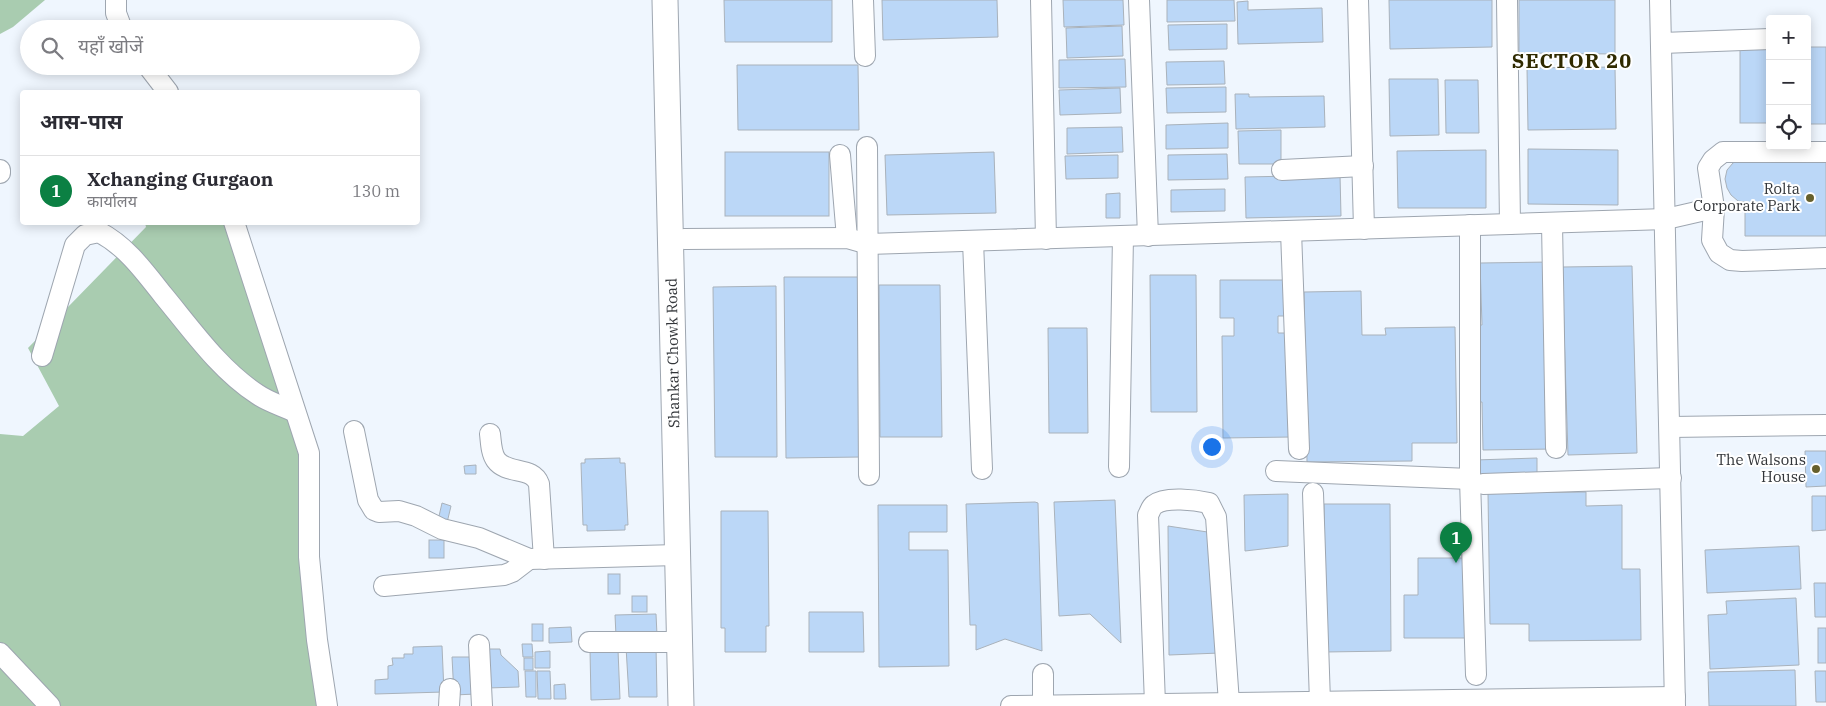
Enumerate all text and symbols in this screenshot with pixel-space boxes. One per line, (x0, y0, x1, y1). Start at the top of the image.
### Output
map controls (1766, 15, 1811, 150)
button: + (1766, 15, 1811, 60)
search box (20, 20, 420, 75)
icon: search (38, 34, 66, 62)
text: यहाँ खोजें (78, 34, 143, 58)
district label: SECTOR 20 (1512, 47, 1632, 74)
button: − (1766, 60, 1811, 105)
button: locate (1766, 105, 1811, 150)
text: आस-पास (40, 107, 123, 135)
text: Xchanging Gurgaon (87, 167, 273, 191)
place label: Rolta Corporate Park (1693, 179, 1800, 215)
text: 1 (51, 181, 61, 201)
text: 130 m (352, 181, 400, 201)
text: कार्यालय (87, 191, 137, 211)
marker: Rolta Corporate Park (1804, 192, 1816, 204)
street label: Shankar Chowk Road (662, 278, 683, 428)
your location (1199, 434, 1225, 460)
place label: The Walsons House (1716, 450, 1806, 486)
marker: The Walsons House (1810, 463, 1822, 475)
pin: 1 (1440, 522, 1472, 563)

